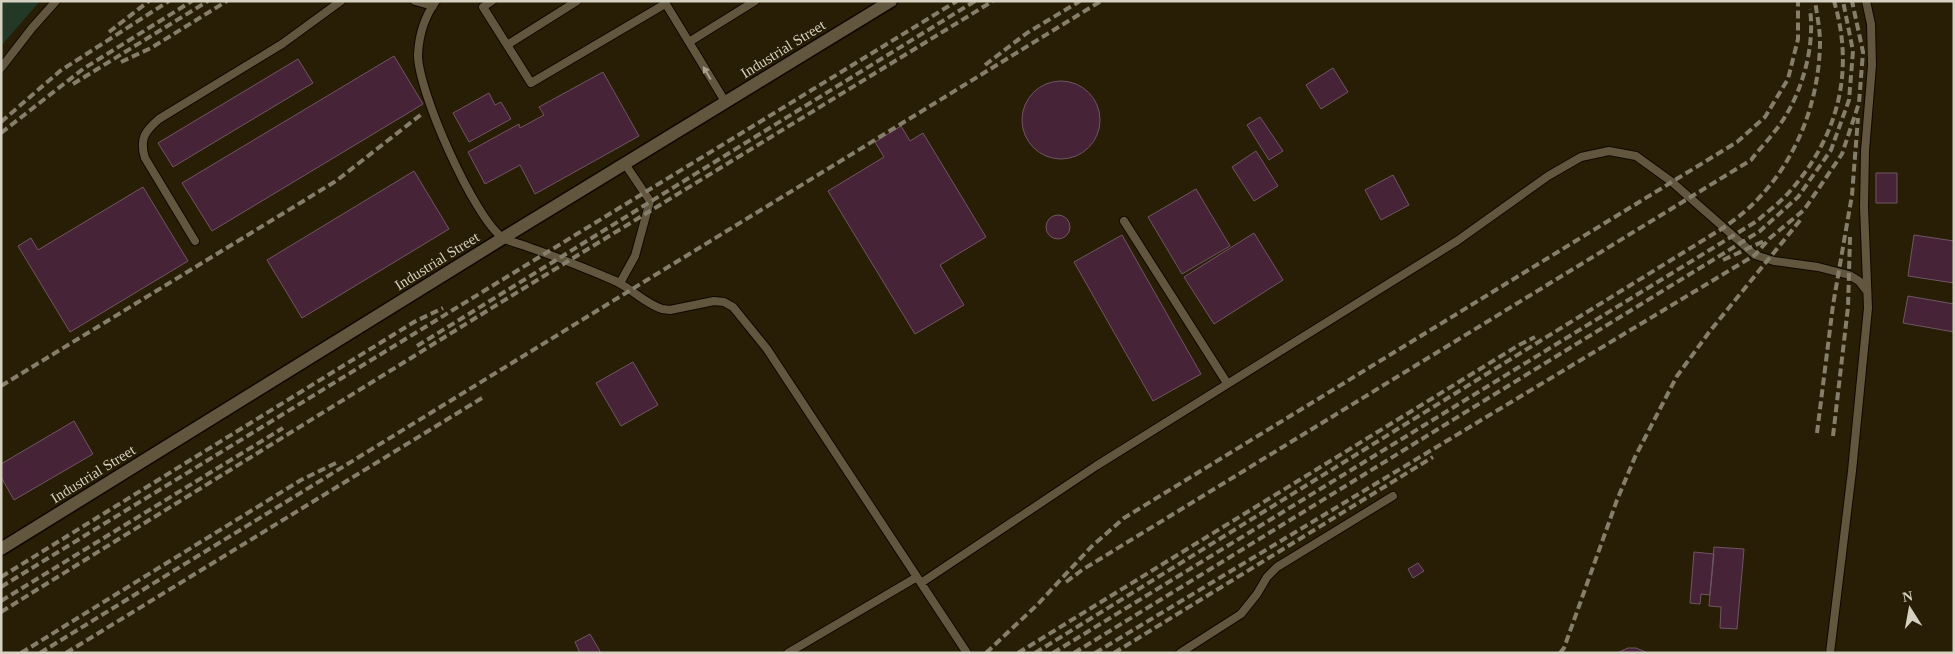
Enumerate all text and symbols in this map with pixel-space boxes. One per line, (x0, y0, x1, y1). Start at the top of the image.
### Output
street label: Industrial Street (738, 16, 829, 81)
one-way arrow (703, 66, 712, 79)
street label: Industrial Street (392, 228, 483, 293)
street label: Industrial Street (48, 441, 139, 506)
north arrow (1885, 584, 1935, 634)
text: N (1901, 588, 1914, 605)

